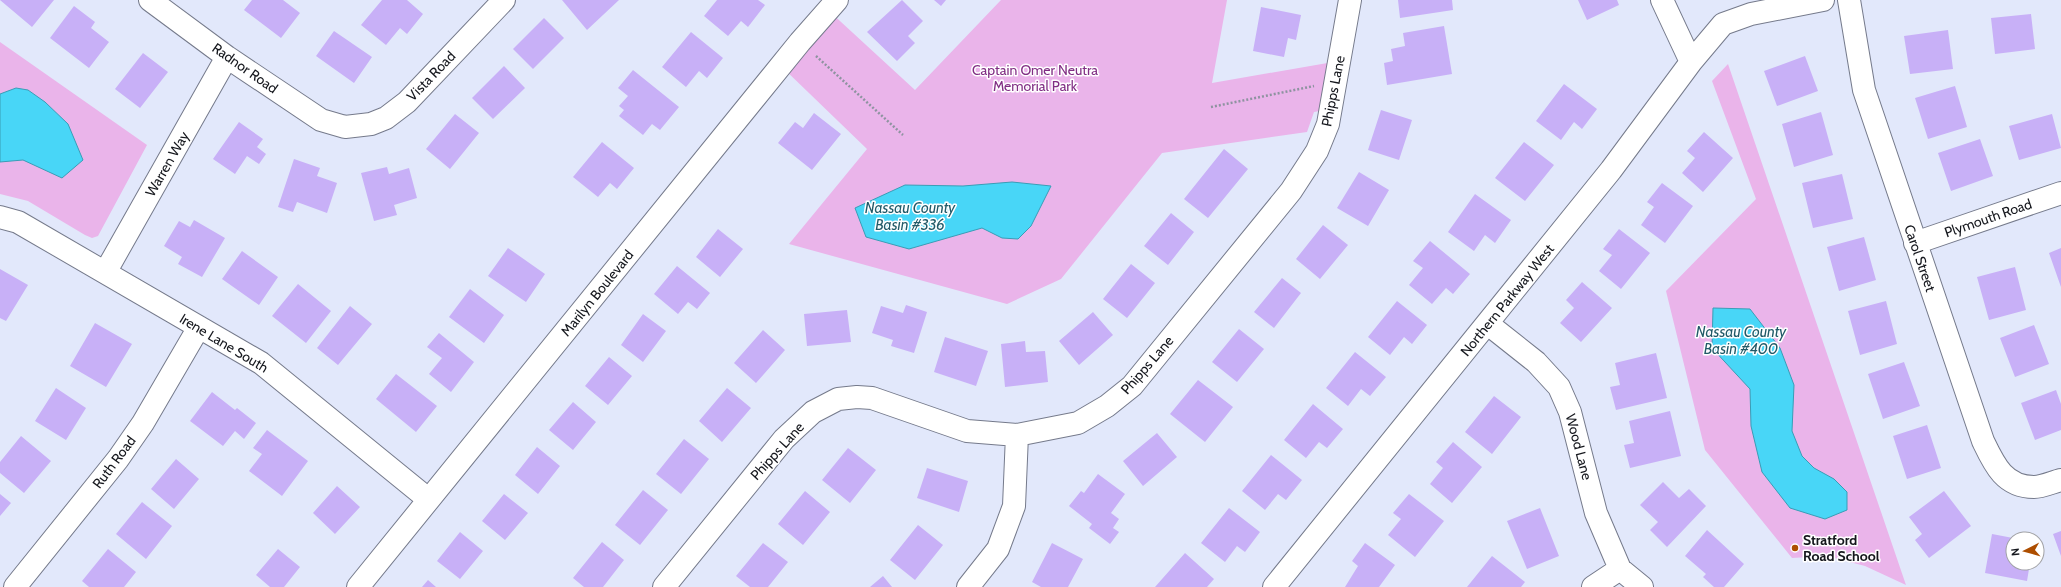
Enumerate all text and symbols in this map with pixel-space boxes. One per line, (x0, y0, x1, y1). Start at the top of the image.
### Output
street label: Radnor Road (209, 39, 281, 97)
street label: Vista Road (403, 47, 459, 105)
street label: Phipps Lane (1317, 54, 1349, 128)
park label: Captain Omer Neutra Memorial Park (972, 61, 1098, 95)
street label: Warren Way (141, 128, 193, 200)
street label: Plymouth Road (1942, 195, 2034, 241)
water label: Nassau County Basin #336 (865, 199, 956, 234)
street label: Carol Street (1900, 222, 1940, 294)
street label: Northern Parkway West (1456, 240, 1558, 360)
street label: Marilyn Boulevard (557, 246, 637, 340)
street label: Irene Lane South (176, 309, 272, 377)
water label: Nassau County Basin #400 (1696, 323, 1787, 358)
street label: Phipps Lane (1117, 332, 1177, 398)
street label: Wood Lane (1562, 412, 1596, 482)
street label: Phipps Lane (746, 418, 808, 484)
street label: Ruth Road (88, 432, 140, 492)
place label: Stratford Road School (1803, 531, 1880, 565)
north arrow (2005, 531, 2045, 571)
marker: Stratford Road School (1790, 543, 1800, 553)
text: N (2008, 547, 2022, 557)

